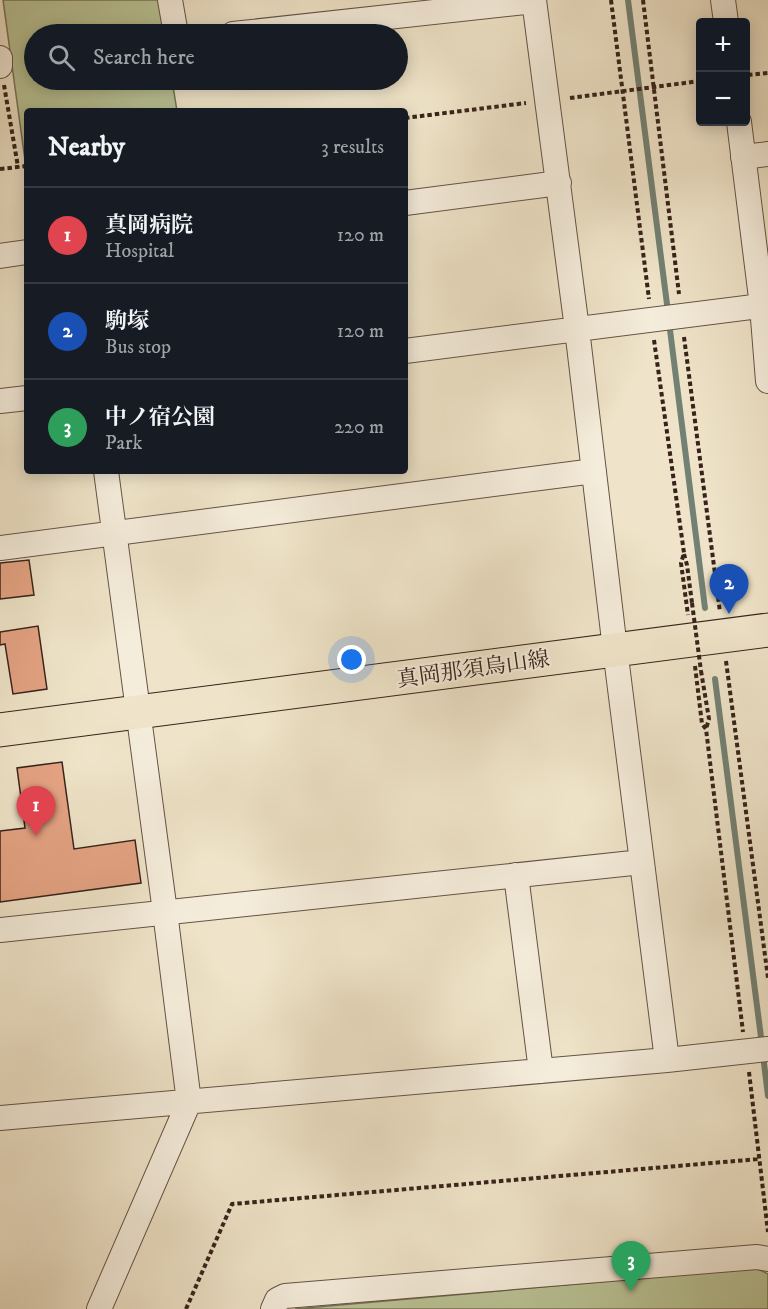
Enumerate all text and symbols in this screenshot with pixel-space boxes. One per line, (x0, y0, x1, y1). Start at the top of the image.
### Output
map controls (696, 18, 750, 126)
button: + (696, 18, 750, 72)
search box (24, 24, 408, 90)
icon: search (45, 41, 78, 74)
text: Search here (93, 44, 195, 71)
button: − (696, 72, 750, 126)
text: Nearby (48, 131, 125, 164)
text: 3 results (321, 135, 384, 160)
text: 真岡病院 (105, 212, 193, 239)
text: 1 (64, 223, 71, 248)
text: 120 m (337, 223, 384, 248)
text: Hospital (105, 239, 174, 264)
text: 駒塚 (105, 308, 149, 335)
text: 2 (63, 319, 72, 344)
text: 120 m (337, 319, 384, 344)
text: Bus stop (105, 335, 171, 360)
text: 中ノ宿公園 (105, 404, 215, 431)
text: 3 (64, 415, 71, 440)
text: 220 m (334, 415, 384, 440)
text: Park (105, 431, 142, 456)
pin: 2 (710, 564, 748, 614)
your location (337, 645, 366, 674)
street label: 真岡那須烏山線 (395, 645, 551, 694)
pin: 1 (16, 786, 56, 836)
pin: 3 (612, 1242, 650, 1291)

